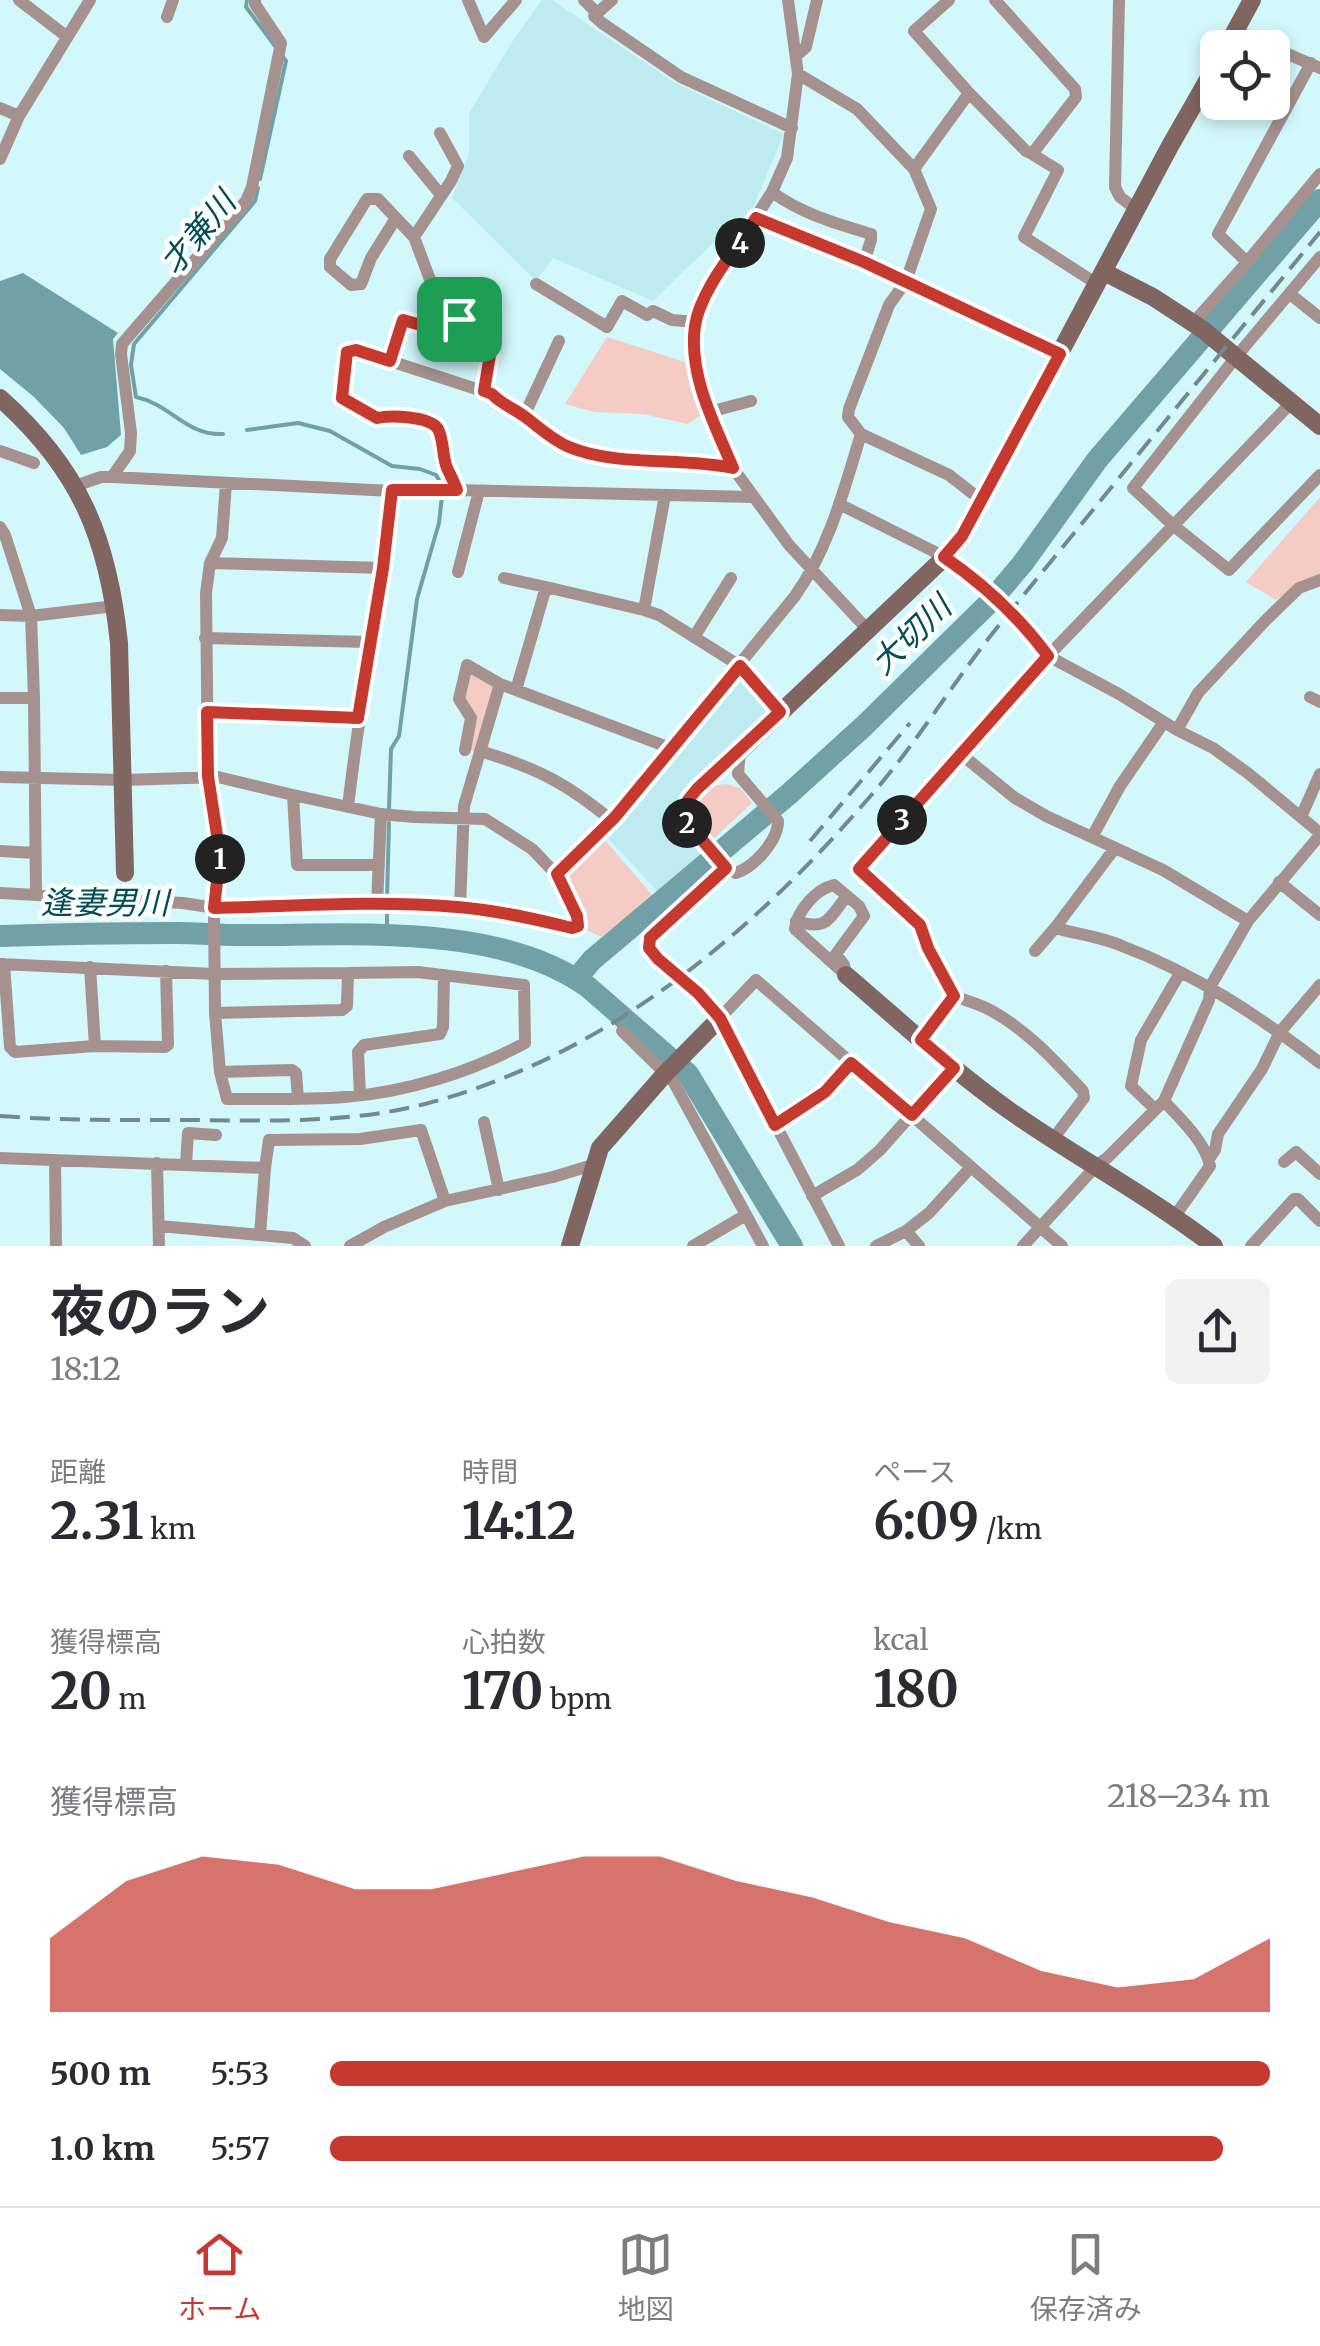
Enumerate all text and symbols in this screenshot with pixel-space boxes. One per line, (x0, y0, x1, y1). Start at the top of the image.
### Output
map controls (1200, 30, 1290, 120)
button: locate (1200, 30, 1290, 120)
water label: 才兼川 (152, 181, 246, 283)
pin: 4 (715, 218, 765, 268)
text: 4 (731, 225, 749, 261)
pin (417, 277, 502, 362)
icon: arrive (432, 292, 487, 347)
water label: 大切川 (863, 585, 962, 683)
pin: 3 (877, 795, 927, 845)
pin: 2 (662, 798, 712, 848)
text: 3 (894, 802, 910, 838)
text: 2 (679, 805, 695, 841)
pin: 1 (195, 834, 245, 884)
text: 1 (214, 841, 226, 877)
water label: 逢妻男川 (41, 883, 172, 923)
text: 夜のラン (50, 1277, 270, 1346)
button: share (1165, 1279, 1270, 1384)
text: 18:12 (50, 1349, 121, 1389)
text: 距離 (50, 1454, 106, 1490)
text: 時間 (462, 1454, 518, 1490)
text: ペース (873, 1454, 956, 1490)
text: 2.31 (50, 1490, 144, 1553)
text: 14:12 (462, 1490, 576, 1553)
text: 6:09 (873, 1490, 979, 1553)
text: km (144, 1511, 196, 1547)
text: /km (979, 1511, 1042, 1547)
text: kcal (873, 1622, 928, 1658)
text: 獲得標高 (50, 1624, 162, 1660)
text: 心拍数 (462, 1624, 546, 1660)
text: 180 (873, 1658, 959, 1721)
text: 20 (50, 1660, 112, 1723)
text: 170 (462, 1660, 543, 1723)
text: m (112, 1681, 146, 1717)
text: bpm (543, 1681, 612, 1717)
text: 218–234 m (1107, 1776, 1270, 1816)
text: 獲得標高 (50, 1782, 178, 1822)
text: 500 m (50, 2054, 151, 2094)
text: 5:53 (210, 2054, 270, 2094)
text: 1.0 km (50, 2129, 155, 2169)
text: 5:57 (210, 2129, 270, 2169)
tab: ホーム (178, 2227, 261, 2327)
tab: 地図 (618, 2227, 674, 2327)
tab: 保存済み (1030, 2227, 1142, 2327)

